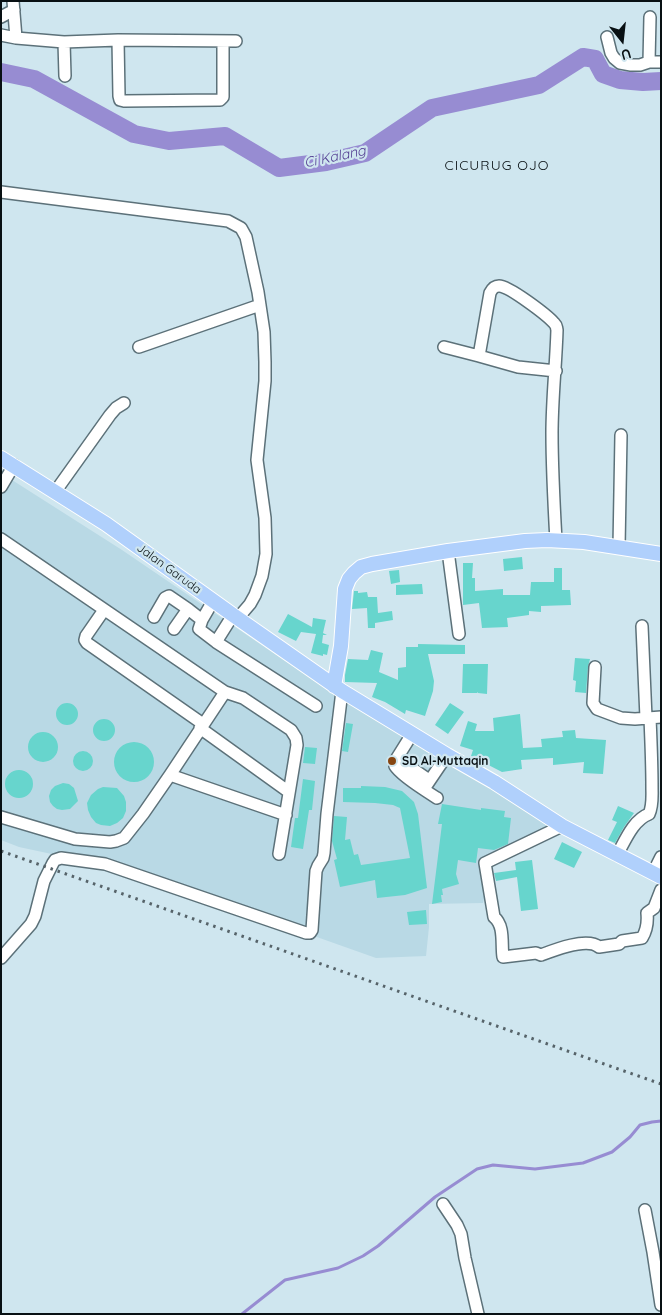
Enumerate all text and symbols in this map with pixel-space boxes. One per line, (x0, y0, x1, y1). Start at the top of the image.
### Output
north arrow (597, 15, 647, 65)
text: U (619, 44, 633, 64)
water label: Ci Kalang (303, 142, 367, 172)
district label: CICURUG OJO (443, 158, 551, 174)
street label: Jalan Garuda (134, 541, 204, 597)
place label: SD Al-Muttaqin (402, 754, 489, 768)
marker: SD Al-Muttaqin (386, 755, 398, 767)

